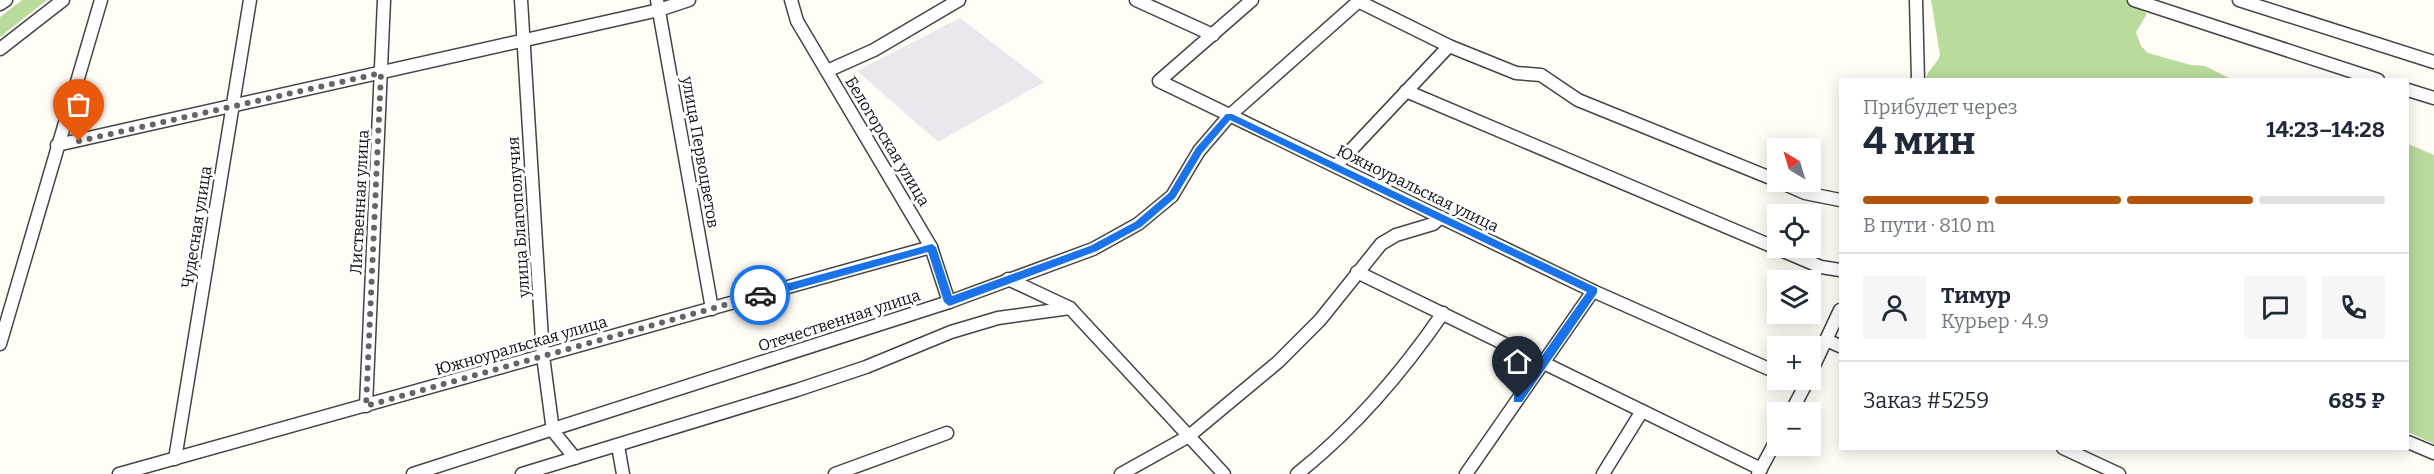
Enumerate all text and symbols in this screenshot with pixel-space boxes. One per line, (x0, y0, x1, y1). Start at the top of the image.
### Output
street label: Белогорская улица (841, 73, 934, 210)
street label: улица Первоцветов (678, 74, 723, 229)
pin (53, 79, 104, 141)
icon: bag (62, 88, 95, 121)
text: Прибудет через (1863, 95, 2018, 119)
text: 14:23–14:28 (2266, 116, 2385, 143)
text: 4 мин (1863, 118, 1976, 164)
street label: Лиственная улица (346, 129, 373, 275)
street label: улица Благополучия (503, 136, 534, 299)
north arrow (1767, 138, 1821, 192)
map controls (1767, 138, 1821, 456)
street label: Южноуральская улица (1334, 141, 1502, 236)
street label: Чудесная улица (177, 164, 216, 290)
button: locate (1767, 204, 1821, 258)
text: В пути · 810 m (1863, 213, 1995, 237)
courier (730, 265, 790, 325)
button: layers (1767, 270, 1821, 324)
button: person (1863, 276, 1926, 339)
button: chat (2244, 276, 2307, 339)
button: phone (2322, 276, 2385, 339)
icon: car (744, 279, 777, 312)
text: Тимур (1941, 282, 2011, 309)
street label: Отечественная улица (756, 285, 923, 356)
text: Курьер · 4.9 (1941, 309, 2049, 333)
street label: Южноуральская улица (433, 312, 610, 379)
pin (1492, 336, 1543, 398)
button: + (1767, 336, 1821, 390)
icon: home (1501, 345, 1534, 378)
text: Заказ #5259 (1863, 387, 1989, 414)
text: 685 ₽ (2328, 387, 2385, 414)
button: − (1767, 402, 1821, 456)

